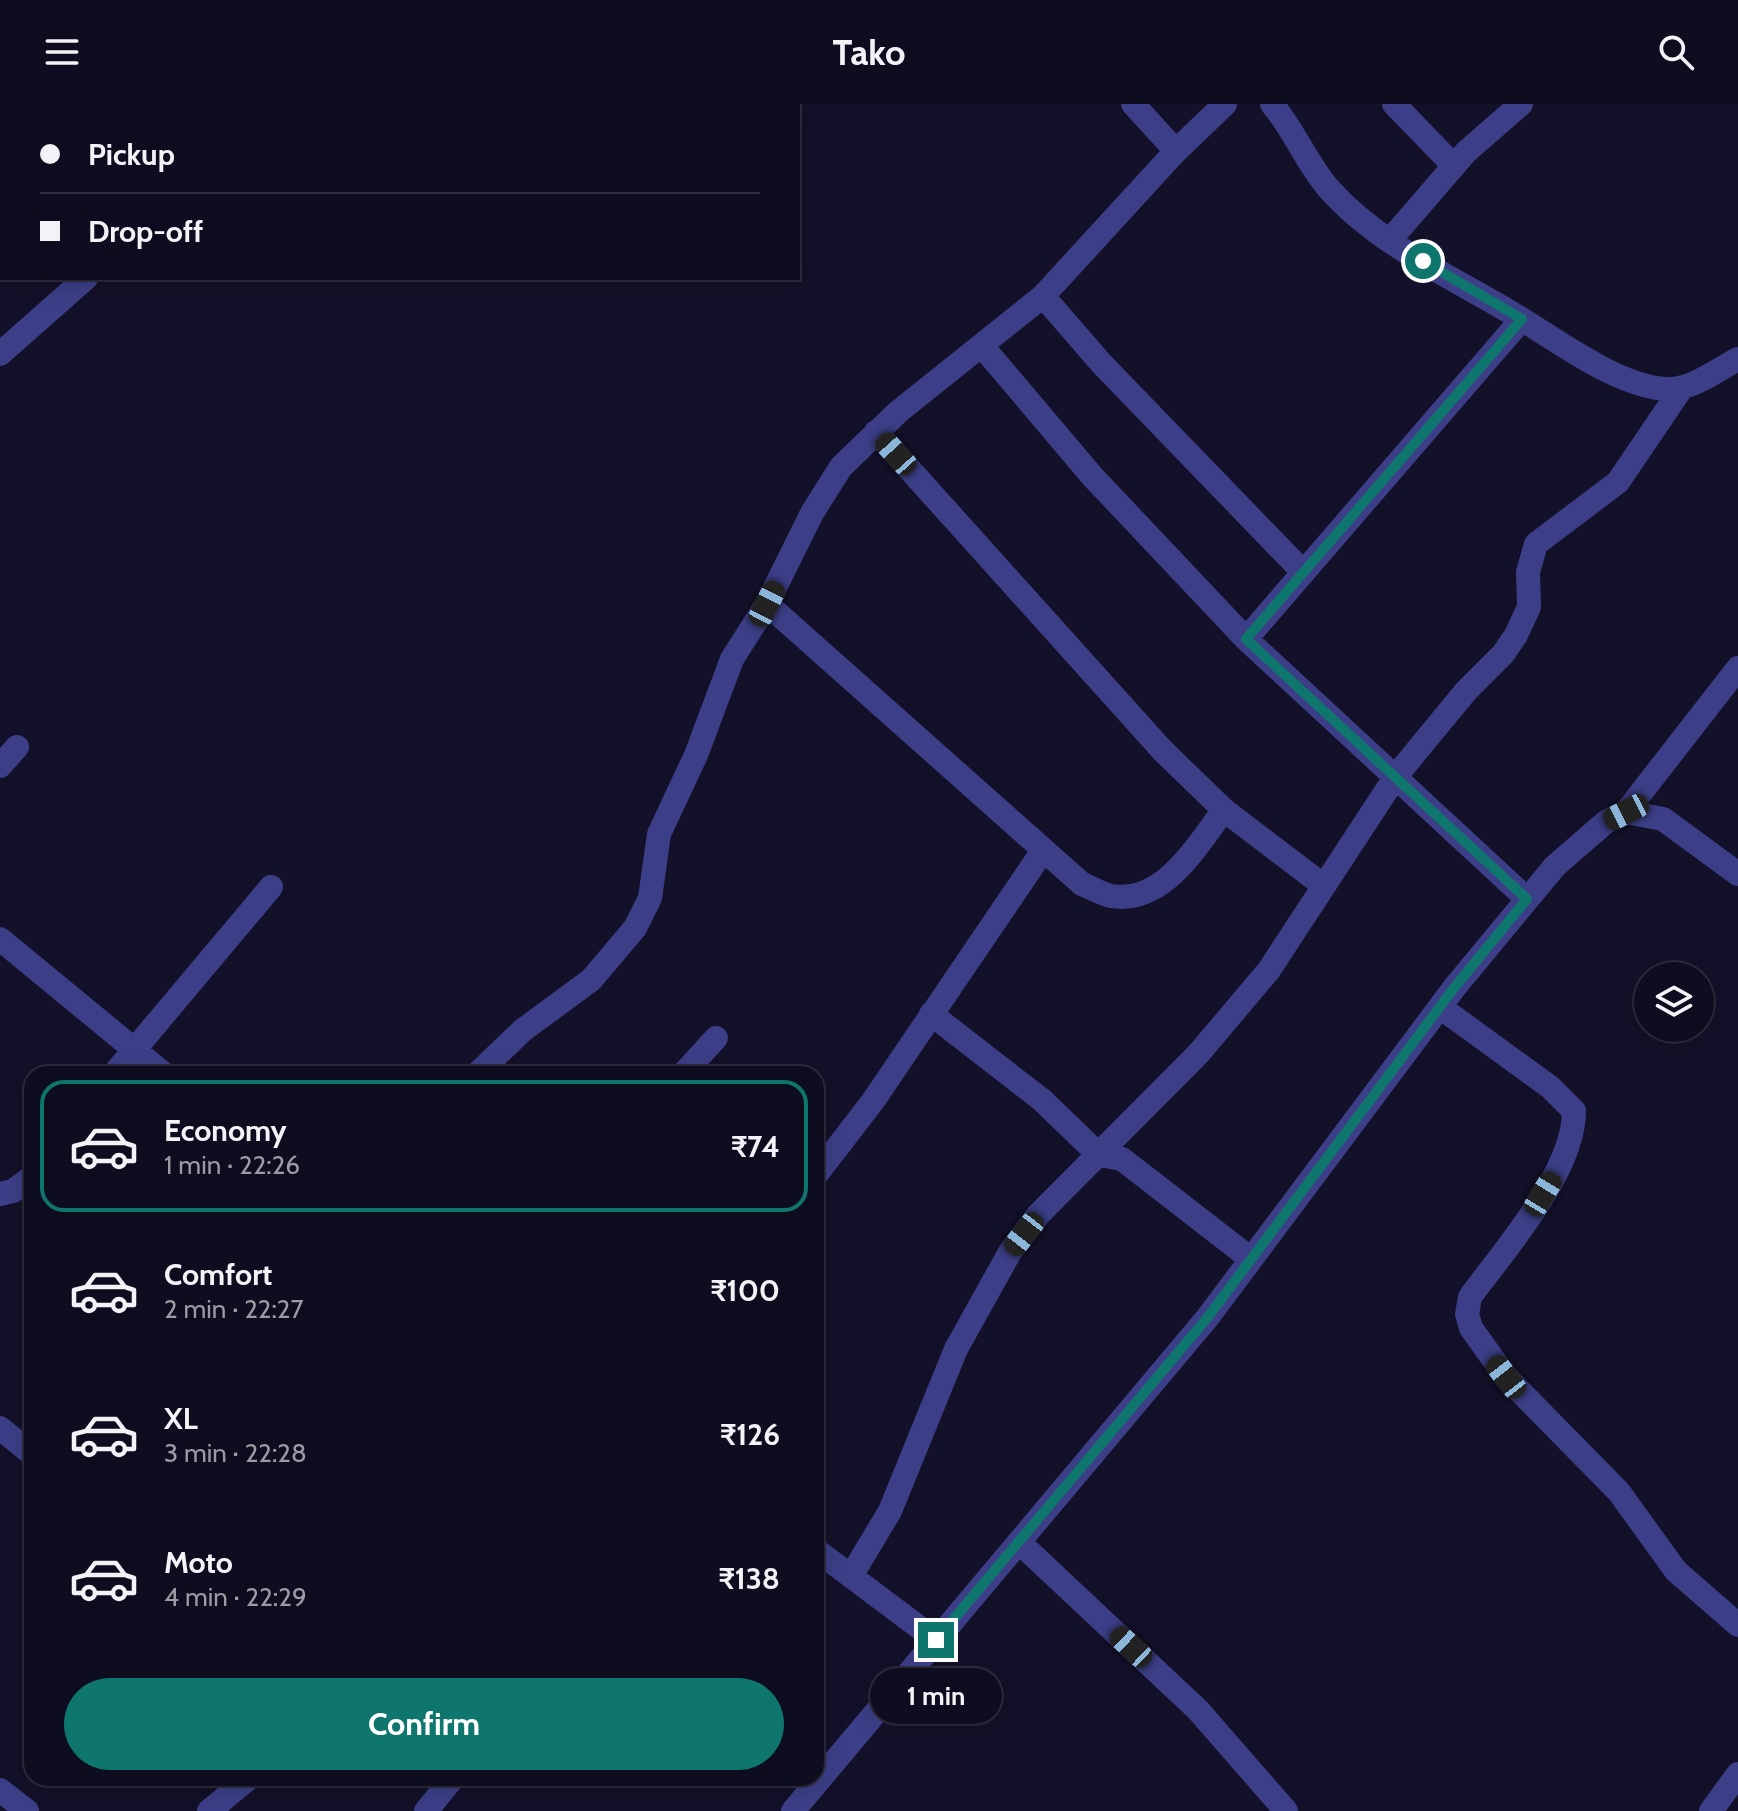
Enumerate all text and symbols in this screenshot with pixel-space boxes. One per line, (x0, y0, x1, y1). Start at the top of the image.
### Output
icon: menu (40, 30, 84, 74)
text: Tako (832, 30, 906, 74)
icon: search (1654, 30, 1698, 74)
text: Pickup (88, 136, 175, 173)
text: Drop-off (88, 213, 203, 250)
route start (1405, 243, 1441, 279)
car (871, 428, 921, 480)
car (745, 577, 789, 631)
car (1599, 790, 1653, 834)
map controls (1634, 962, 1714, 1042)
button: layers (1634, 962, 1714, 1042)
icon: car (68, 1110, 140, 1182)
text: Economy (164, 1112, 287, 1149)
text: ₹74 (731, 1128, 780, 1165)
text: 1 min · 22:26 (164, 1149, 300, 1181)
car (1520, 1167, 1566, 1221)
car (1000, 1208, 1048, 1260)
icon: car (68, 1254, 140, 1326)
text: Comfort (164, 1256, 272, 1293)
text: ₹100 (710, 1272, 780, 1309)
text: 2 min · 22:27 (164, 1293, 304, 1325)
car (1482, 1351, 1530, 1403)
icon: car (68, 1398, 140, 1470)
text: XL (164, 1400, 198, 1437)
text: ₹126 (720, 1416, 780, 1453)
text: 3 min · 22:28 (164, 1437, 307, 1469)
icon: car (68, 1542, 140, 1614)
text: Moto (164, 1544, 233, 1581)
text: ₹138 (718, 1560, 780, 1597)
text: 4 min · 22:29 (164, 1581, 307, 1613)
route end (918, 1622, 954, 1658)
car (1105, 1622, 1157, 1672)
callout: 1 min (870, 1668, 1002, 1724)
button: Confirm (64, 1678, 784, 1770)
text: 1 min (907, 1680, 965, 1712)

